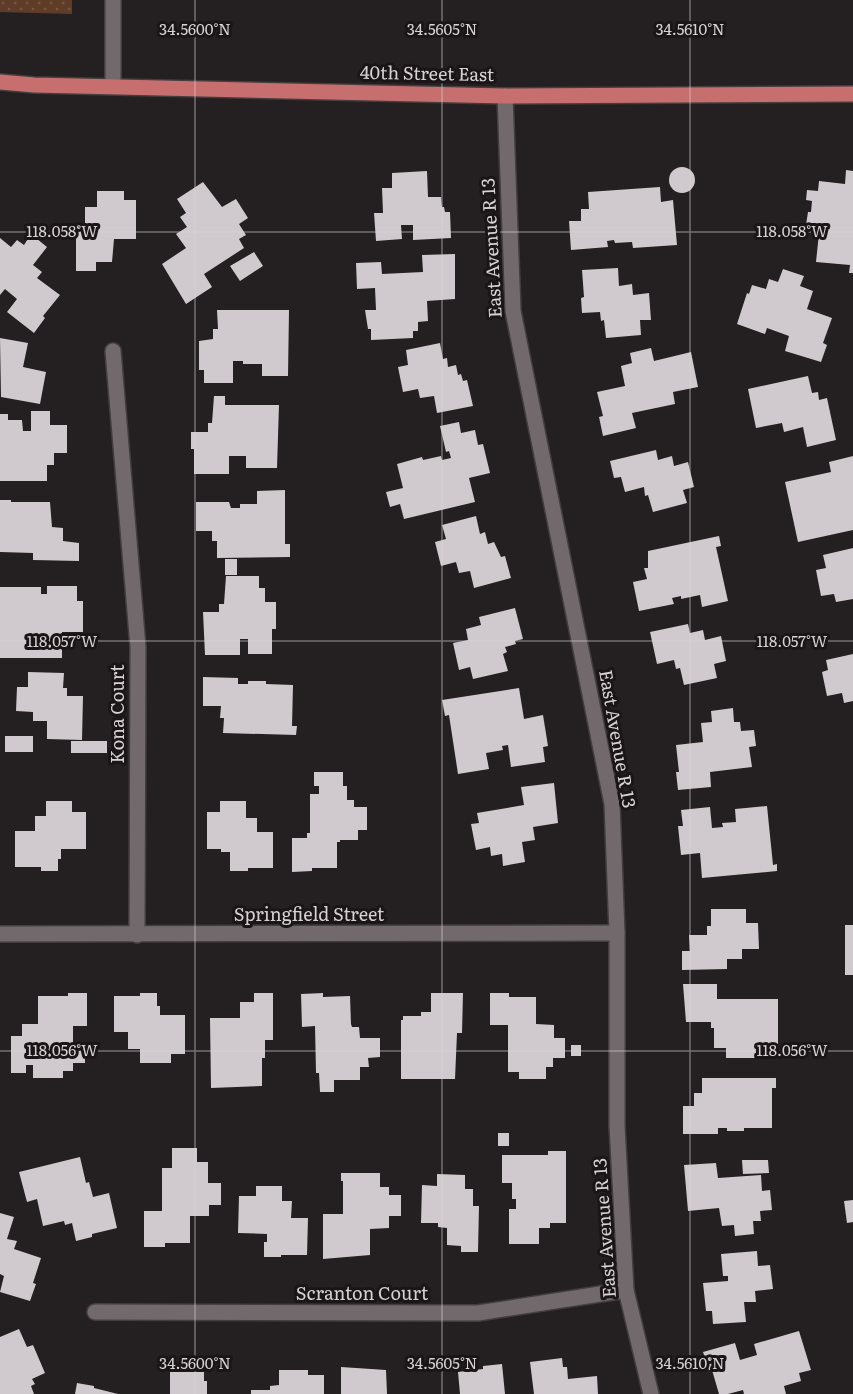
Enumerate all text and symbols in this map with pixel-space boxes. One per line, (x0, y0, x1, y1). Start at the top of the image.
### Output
text: 34.5600°N (159, 17, 231, 40)
text: 34.5605°N (407, 17, 477, 40)
text: 34.5610°N (655, 17, 725, 40)
street label: 40th Street East (360, 58, 495, 87)
street label: East Avenue R 13 (473, 177, 508, 319)
text: 118.058°W (26, 219, 98, 242)
text: 118.058°W (756, 219, 828, 242)
text: 118.057°W (27, 629, 98, 652)
text: 118.057°W (757, 629, 828, 652)
street label: Kona Court (103, 664, 130, 764)
street label: East Avenue R 13 (593, 667, 644, 810)
street label: Springfield Street (234, 900, 385, 927)
text: 118.056°W (26, 1038, 98, 1061)
text: 118.056°W (756, 1038, 828, 1061)
street label: East Avenue R 13 (585, 1157, 622, 1299)
street label: Scranton Court (296, 1279, 429, 1306)
text: 34.5600°N (159, 1351, 231, 1374)
text: 34.5605°N (407, 1351, 477, 1374)
text: 34.5610°N (655, 1351, 725, 1374)

